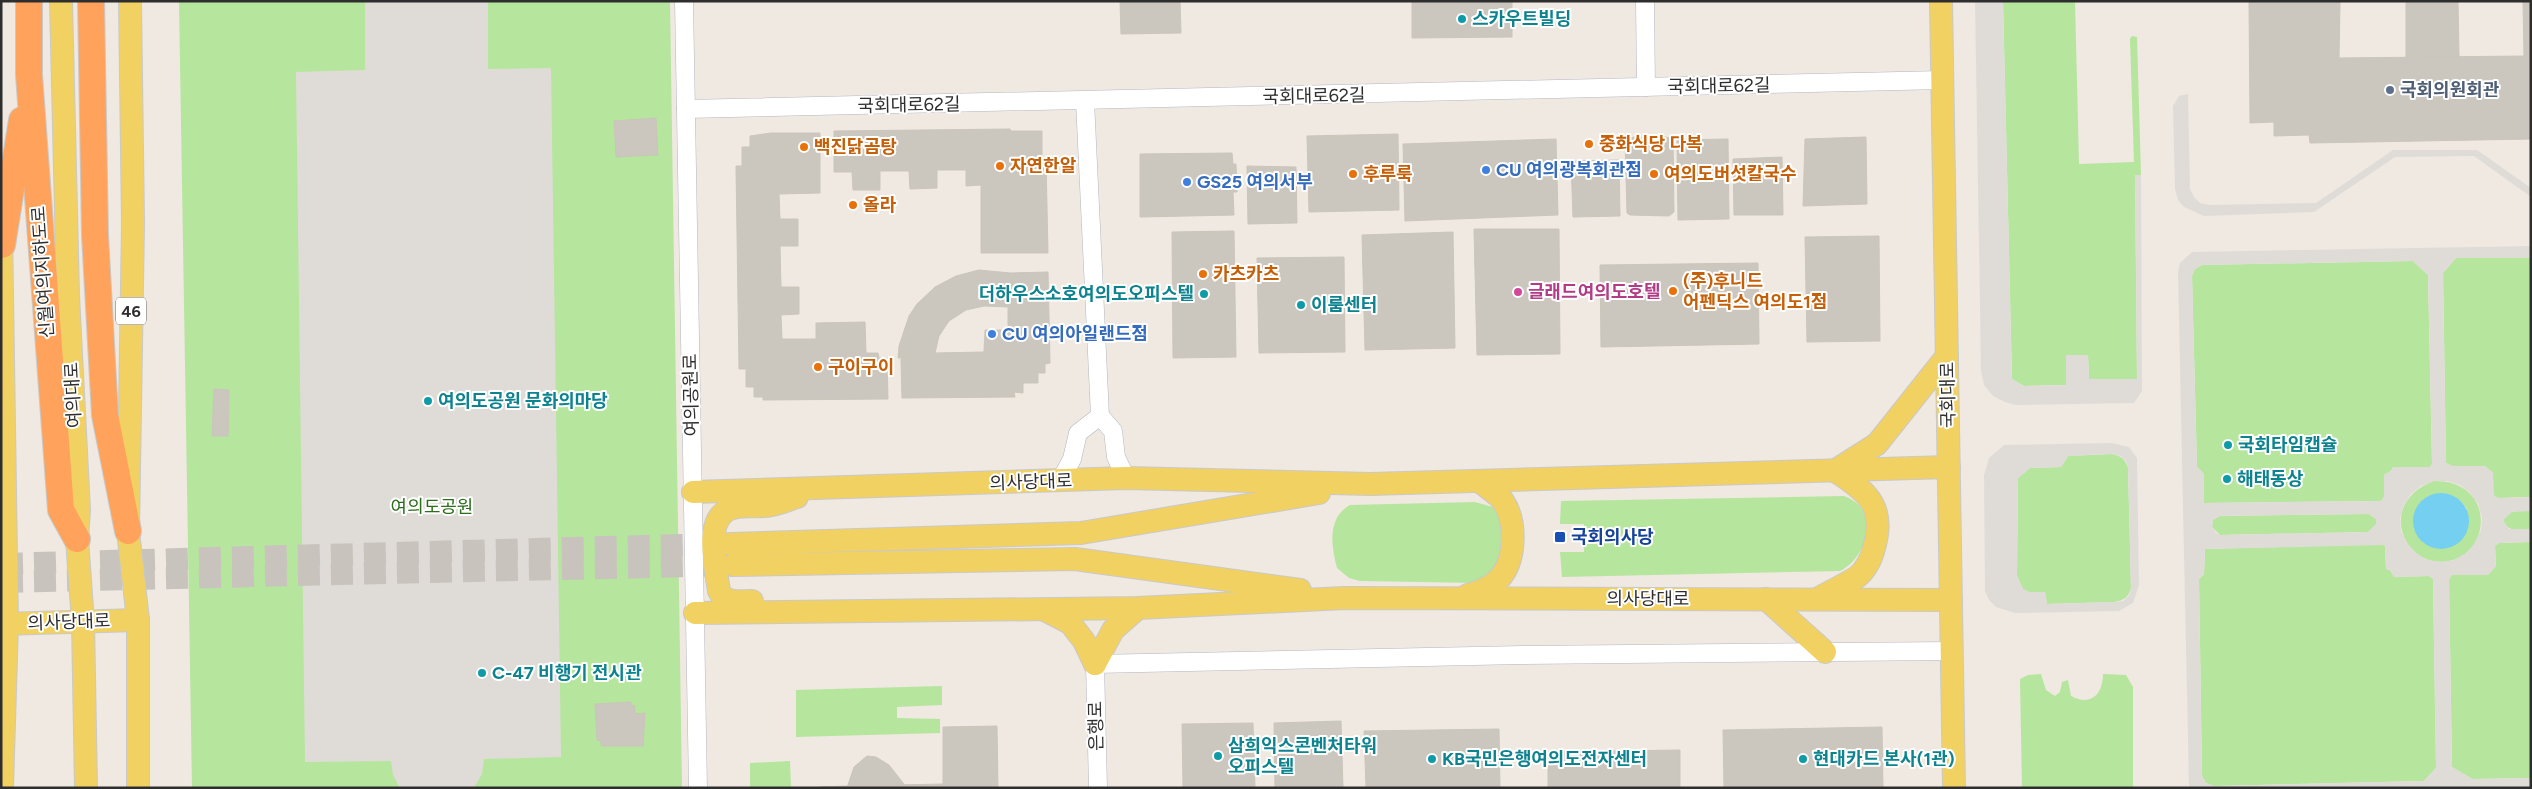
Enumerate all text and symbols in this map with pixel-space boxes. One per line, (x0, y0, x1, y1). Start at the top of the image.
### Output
place label: 스카우트빌딩 (1472, 8, 1571, 30)
marker: 스카우트빌딩 (1456, 13, 1468, 25)
street label: 국회대로62길 (1667, 74, 1771, 98)
place label: 국회의원회관 (2400, 79, 2500, 101)
street label: 국회대로62길 (1262, 84, 1366, 108)
marker: 국회의원회관 (2384, 84, 2396, 96)
street label: 국회대로62길 (857, 93, 961, 117)
place label: 중화식당 다복 (1599, 133, 1703, 155)
place label: 백진닭곰탕 (814, 136, 897, 158)
marker: 중화식당 다복 (1583, 138, 1595, 150)
marker: 백진닭곰탕 (798, 141, 810, 153)
place label: 자연한알 (1010, 155, 1077, 177)
place label: CU 여의광복회관점 (1496, 159, 1642, 181)
marker: 자연한알 (994, 160, 1006, 172)
place label: 후루룩 (1363, 163, 1413, 185)
place label: 여의도버섯칼국수 (1664, 163, 1796, 185)
marker: CU 여의광복회관점 (1480, 164, 1492, 176)
marker: 후루룩 (1347, 168, 1359, 180)
marker: 여의도버섯칼국수 (1648, 168, 1660, 180)
place label: GS25 여의서부 (1197, 171, 1313, 193)
marker: GS25 여의서부 (1181, 176, 1193, 188)
place label: 올라 (863, 194, 897, 216)
marker: 올라 (847, 199, 859, 211)
street label: 신월여의지하도로 (27, 205, 59, 339)
place label: 카츠카츠 (1213, 263, 1279, 285)
marker: 카츠카츠 (1197, 268, 1209, 280)
place label: (주)후니드 어펜딕스 여의도1점 (1683, 270, 1827, 313)
place label: 글래드여의도호텔 (1528, 281, 1660, 303)
place label: 더하우스소호여의도오피스텔 (979, 283, 1194, 305)
marker: (주)후니드 어펜딕스 여의도1점 (1667, 285, 1679, 297)
marker: 글래드여의도호텔 (1512, 286, 1524, 298)
marker: 더하우스소호여의도오피스텔 (1198, 288, 1210, 300)
place label: 이룸센터 (1311, 294, 1377, 316)
road number: 46 (116, 298, 146, 324)
marker: 이룸센터 (1295, 299, 1307, 311)
place label: CU 여의아일랜드점 (1002, 323, 1148, 345)
marker: CU 여의아일랜드점 (986, 328, 998, 340)
street label: 여의공원로 (679, 353, 703, 437)
place label: 구이구이 (828, 356, 894, 378)
street label: 여의대로 (60, 361, 86, 429)
marker: 구이구이 (812, 361, 824, 373)
street label: 국회대로 (1936, 362, 1960, 428)
place label: 여의도공원 문화의마당 (438, 390, 608, 412)
marker: 여의도공원 문화의마당 (422, 395, 434, 407)
place label: 국회타임캡슐 (2238, 434, 2337, 456)
marker: 국회타임캡슐 (2222, 439, 2234, 451)
place label: 해태동상 (2237, 468, 2304, 490)
street label: 의사당대로 (989, 470, 1073, 494)
marker: 해태동상 (2221, 473, 2233, 485)
park label: 여의도공원 (391, 496, 473, 518)
place label: 국회의사당 (1571, 526, 1654, 548)
marker: 국회의사당 (1553, 530, 1567, 544)
street label: 의사당대로 (1607, 588, 1689, 610)
street label: 의사당대로 (27, 610, 111, 634)
place label: C-47 비행기 전시관 (492, 662, 642, 684)
marker: C-47 비행기 전시관 (476, 667, 488, 679)
street label: 은행로 (1085, 701, 1107, 751)
place label: 삼희익스콘벤처타워 오피스텔 (1228, 735, 1377, 778)
place label: KB국민은행여의도전자센터 (1442, 748, 1647, 770)
place label: 현대카드 본사(1관) (1813, 748, 1955, 770)
marker: 삼희익스콘벤처타워 오피스텔 (1212, 750, 1224, 762)
marker: KB국민은행여의도전자센터 (1426, 753, 1438, 765)
marker: 현대카드 본사(1관) (1797, 753, 1809, 765)

